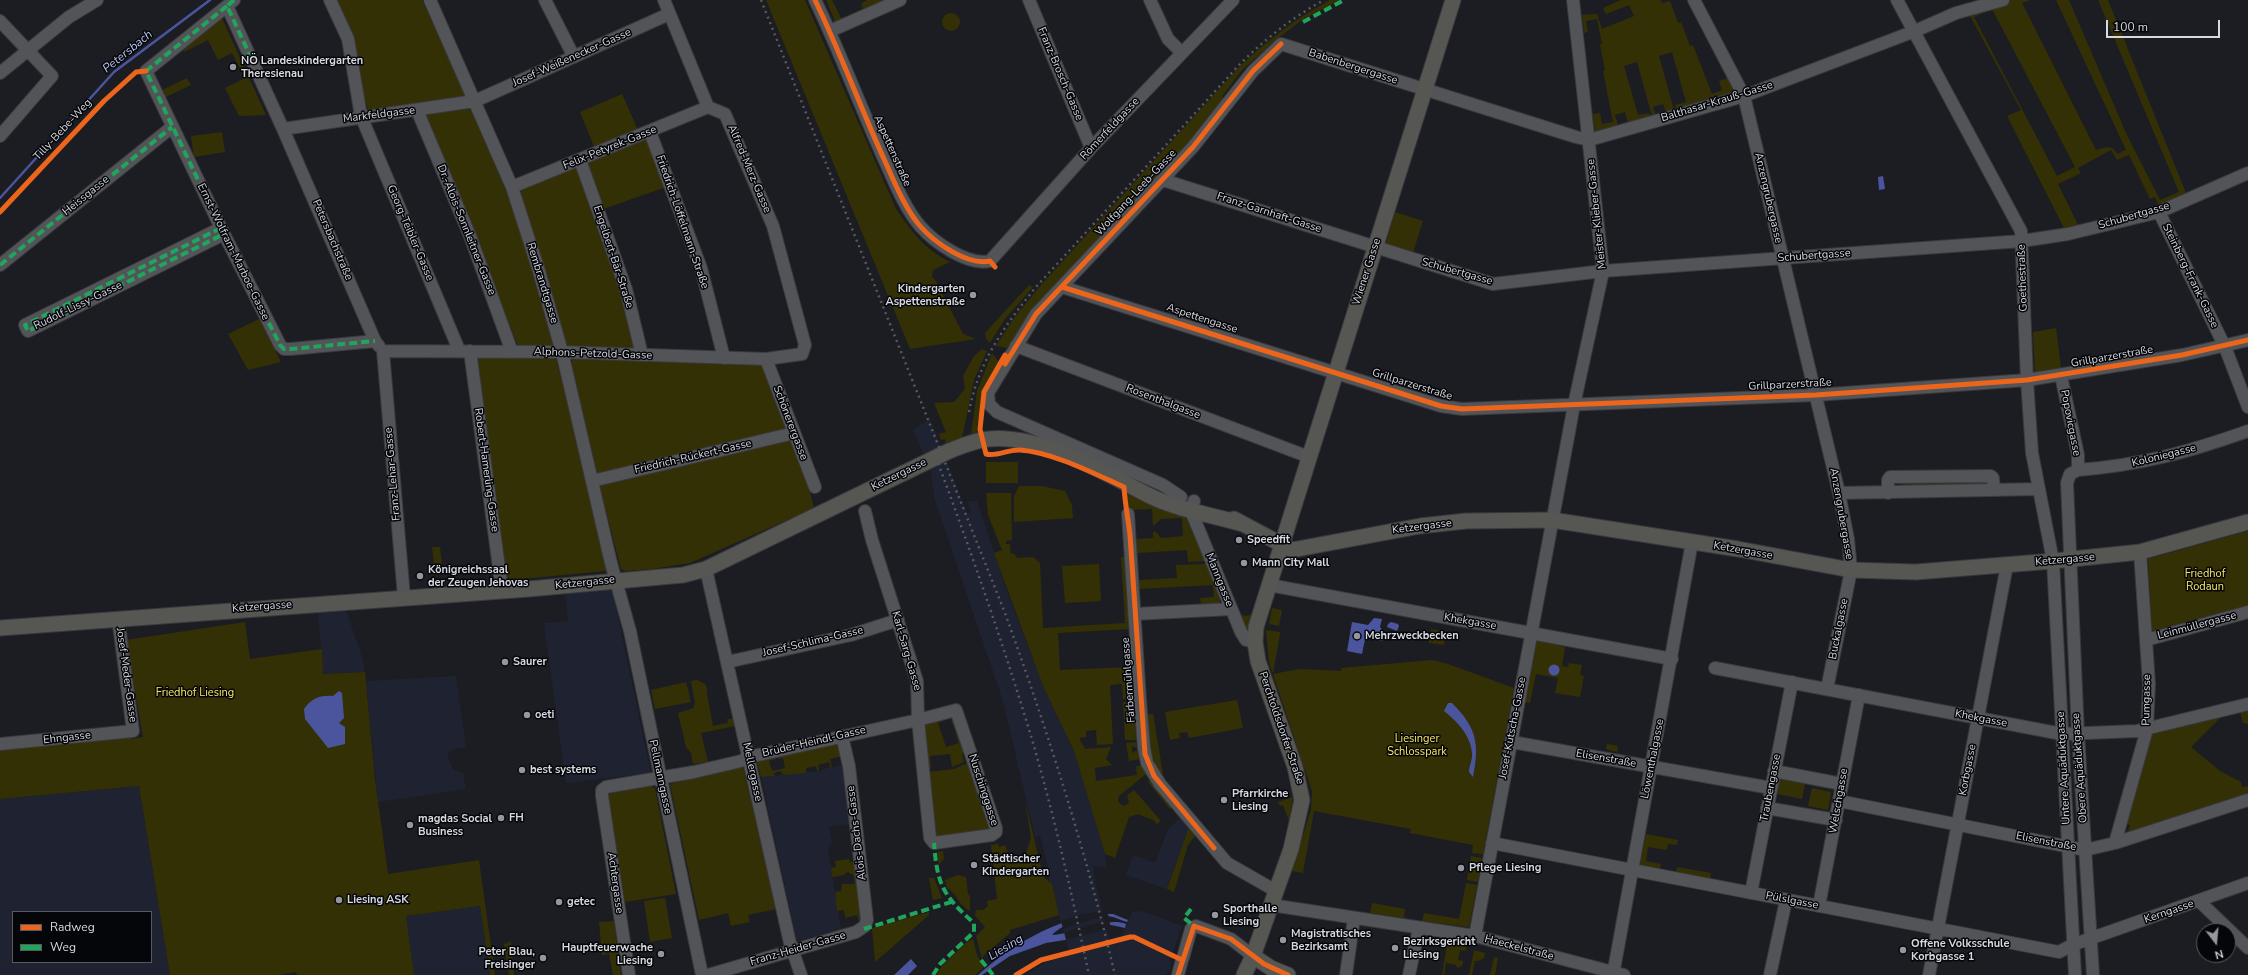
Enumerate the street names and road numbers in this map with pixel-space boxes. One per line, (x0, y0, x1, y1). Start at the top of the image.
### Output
street label: Franz-Brosch-Gasse (1034, 25, 1086, 123)
street label: Josef-Weißenecker-Gasse (511, 26, 633, 90)
street label: Babenbergergasse (1307, 46, 1399, 88)
street label: Balthasar-Krauß-Gasse (1659, 79, 1775, 125)
street label: Römerfeldgasse (1078, 95, 1142, 163)
street label: Tilly-Bebe-Weg (31, 97, 95, 163)
street label: Markfeldgasse (342, 104, 416, 126)
street label: Aspettenstraße (870, 113, 914, 189)
street label: Felix-Petyrek-Gasse (561, 123, 659, 173)
street label: Alfred-Merz-Gasse (724, 123, 774, 215)
street label: Wolfgang-Leeb-Gasse (1093, 147, 1179, 239)
street label: Anzengrubergasse (1751, 151, 1785, 245)
street label: Friedrich-Löffelmann-Straße (653, 153, 711, 291)
street label: Meister-Klieber-Gasse (1585, 158, 1609, 270)
street label: Dr.-Alois-Sonnleitner-Gasse (434, 163, 498, 297)
street label: Heissgasse (60, 173, 112, 219)
street label: Ernst-Wolfram-Marboe-Gasse (194, 181, 272, 323)
street label: Georg-Teibler-Gasse (384, 183, 436, 283)
street label: Franz-Garnhaft-Gasse (1215, 190, 1323, 236)
street label: Petersbachstraße (309, 198, 355, 282)
street label: Schubertgasse (2097, 200, 2171, 232)
street label: Engelbert-Bär-Straße (590, 204, 636, 310)
street label: Steinberg-Frank-Gasse (2159, 222, 2221, 330)
street label: Wiener Gasse (1350, 237, 1384, 307)
street label: Rembrandtgasse (523, 241, 561, 325)
street label: Goethestraße (2015, 244, 2031, 312)
street label: Schubertgasse (1777, 247, 1851, 265)
street label: Schubertgasse (1420, 256, 1494, 288)
street label: Rudolf-Lissy-Gasse (32, 279, 124, 333)
street label: Aspettengasse (1165, 301, 1239, 337)
street label: Grillparzerstraße (2070, 343, 2154, 371)
street label: Alphons-Petzold-Gasse (534, 345, 652, 363)
street label: Grillparzerstraße (1370, 367, 1454, 403)
street label: Grillparzerstraße (1748, 376, 1832, 394)
street label: Rosenthalgasse (1124, 382, 1202, 422)
street label: Schönerergasse (770, 384, 810, 462)
street label: Popovicgasse (2057, 389, 2083, 457)
street label: Robert-Hamerling-Gasse (471, 407, 501, 533)
street label: Franz-Lehar-Gasse (382, 427, 404, 521)
street label: Friedrich-Rückert-Gasse (633, 437, 753, 477)
street label: Koloniegasse (2131, 442, 2197, 470)
street label: Ketzergasse (869, 456, 929, 494)
street label: Anzengrubergasse (1826, 467, 1856, 561)
street label: Ketzergasse (1391, 517, 1453, 537)
street label: Ketzergasse (1712, 539, 1774, 563)
street label: Manngasse (1202, 551, 1236, 609)
street label: Ketzergasse (2035, 551, 2095, 569)
street label: Ketzergasse (555, 573, 615, 593)
street label: Buckalgasse (1827, 597, 1851, 661)
street label: Ketzergasse (232, 598, 292, 616)
street label: Leinmüllergasse (2156, 609, 2238, 643)
street label: Karl-Sarg-Gasse (888, 610, 924, 692)
street label: Khekgasse (1443, 611, 1497, 633)
street label: Josef-Schlima-Gasse (761, 624, 865, 660)
street label: Josef-Meder-Gasse (113, 627, 139, 723)
street label: Färbermühlgasse (1119, 637, 1139, 723)
street label: Perchtoldsdorfer Straße (1255, 670, 1307, 786)
street label: Pumgasse (2140, 674, 2154, 726)
street label: Josef-Kutscha-Gasse (1497, 676, 1529, 780)
street label: Khekgasse (1954, 707, 2008, 731)
street label: Untere Aquäduktgasse (2054, 711, 2074, 825)
street label: Obere Aquäduktgasse (2070, 713, 2090, 823)
street label: Löwenthalgasse (1639, 718, 1667, 800)
street label: Brüder-Heindl-Gasse (761, 724, 867, 760)
street label: Ehngasse (43, 729, 91, 747)
street label: Pellmanngasse (646, 739, 674, 815)
street label: Mellergasse (739, 741, 765, 803)
street label: Korbgasse (1957, 743, 1979, 797)
street label: Elisenstraße (1575, 747, 1637, 771)
street label: Nuschinggasse (965, 752, 1001, 828)
street label: Traubengasse (1758, 753, 1784, 823)
street label: Welschgasse (1827, 767, 1851, 835)
street label: Alois-Dachs-Gasse (845, 785, 869, 881)
street label: Elisenstraße (2015, 830, 2077, 854)
street label: Achtergasse (604, 852, 626, 914)
street label: Pülslgasse (1764, 889, 1820, 913)
street label: Kerngasse (2143, 897, 2195, 927)
street label: Franz-Heider-Gasse (749, 929, 847, 969)
street label: Haeckelstraße (1483, 932, 1555, 964)

